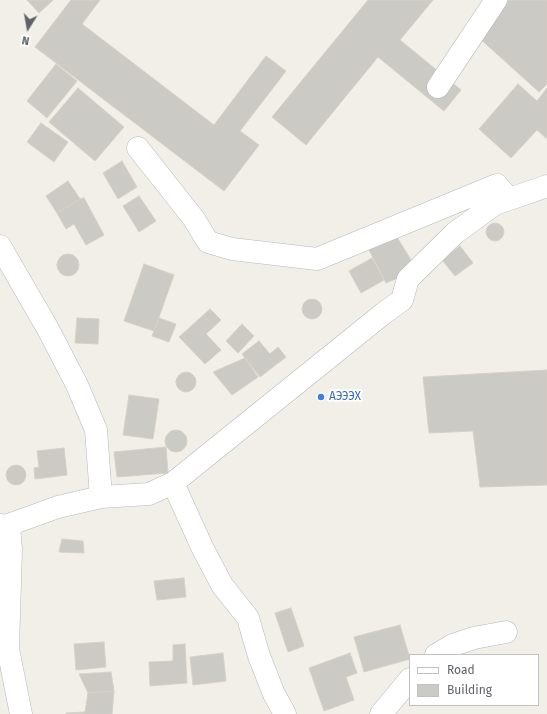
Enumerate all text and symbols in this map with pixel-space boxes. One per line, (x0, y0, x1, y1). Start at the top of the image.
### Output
north arrow (8, 8, 48, 48)
text: N (21, 33, 30, 47)
place label: АЭЭЭХ (329, 390, 361, 404)
marker: АЭЭЭХ (316, 392, 326, 402)
legend (409, 654, 539, 706)
text: Road (447, 663, 475, 677)
text: Building (447, 683, 492, 697)

